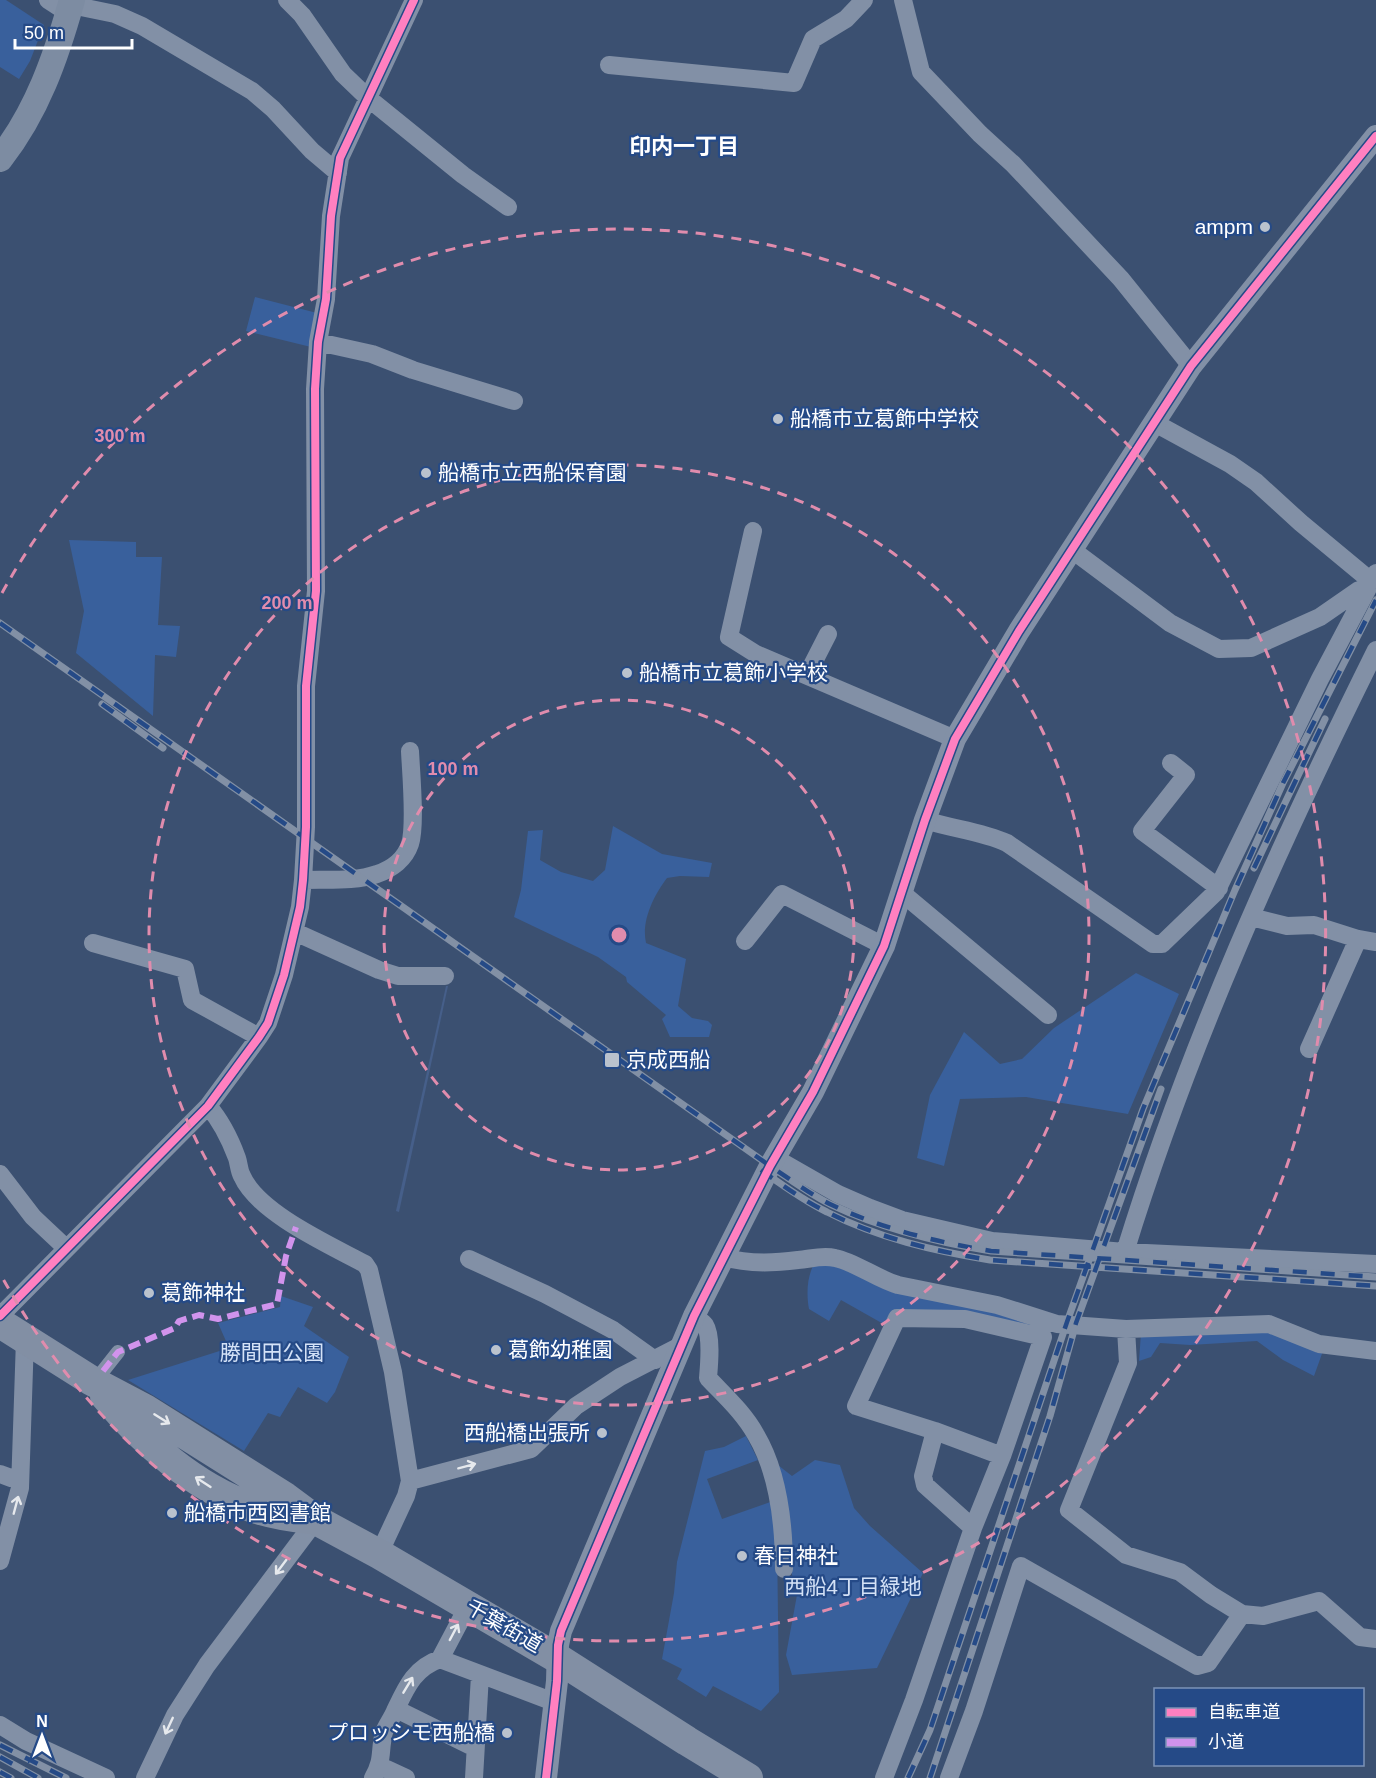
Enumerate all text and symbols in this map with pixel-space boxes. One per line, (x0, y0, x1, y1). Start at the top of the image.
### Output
scale bar (15, 12, 132, 50)
text: 50 m (24, 23, 64, 43)
district label: 印内一丁目 (629, 134, 739, 159)
place label: ampm (1195, 215, 1253, 238)
marker: ampm (1258, 220, 1272, 234)
place label: 船橋市立葛飾中学校 (790, 407, 979, 430)
marker: 船橋市立葛飾中学校 (771, 412, 785, 426)
text: 300 m (94, 426, 146, 446)
place label: 船橋市立西船保育園 (438, 461, 627, 484)
marker: 船橋市立西船保育園 (419, 466, 433, 480)
text: 200 m (261, 593, 313, 613)
place label: 船橋市立葛飾小学校 (639, 661, 828, 684)
marker: 船橋市立葛飾小学校 (620, 666, 634, 680)
text: 100 m (427, 759, 479, 779)
centre of rings (609, 925, 629, 945)
place label: 京成西船 (626, 1048, 710, 1071)
marker: 京成西船 (603, 1051, 621, 1069)
place label: 葛飾神社 (161, 1281, 245, 1304)
marker: 葛飾神社 (142, 1286, 156, 1300)
place label: 葛飾幼稚園 (508, 1338, 613, 1361)
park label: 勝間田公園 (220, 1341, 325, 1364)
marker: 葛飾幼稚園 (489, 1343, 503, 1357)
one-way arrow (153, 1413, 170, 1426)
place label: 西船橋出張所 (464, 1421, 590, 1444)
marker: 西船橋出張所 (595, 1426, 609, 1440)
one-way arrow (457, 1460, 476, 1472)
one-way arrow (195, 1476, 211, 1488)
one-way arrow (11, 1496, 23, 1515)
place label: 船橋市西図書館 (184, 1501, 331, 1524)
marker: 船橋市西図書館 (165, 1506, 179, 1520)
place label: 春日神社 (754, 1544, 838, 1567)
marker: 春日神社 (735, 1549, 749, 1563)
one-way arrow (275, 1558, 288, 1574)
park label: 西船4丁目緑地 (784, 1575, 922, 1598)
street label: 千葉街道 (462, 1595, 546, 1657)
one-way arrow (448, 1624, 460, 1641)
one-way arrow (402, 1677, 414, 1694)
legend (1154, 1688, 1364, 1766)
text: 自転車道 (1208, 1702, 1280, 1722)
north arrow (12, 1706, 72, 1766)
text: N (36, 1713, 48, 1730)
one-way arrow (163, 1716, 175, 1734)
place label: プロッシモ西船橋 (327, 1721, 495, 1744)
marker: プロッシモ西船橋 (500, 1726, 514, 1740)
text: 小道 (1208, 1732, 1244, 1752)

